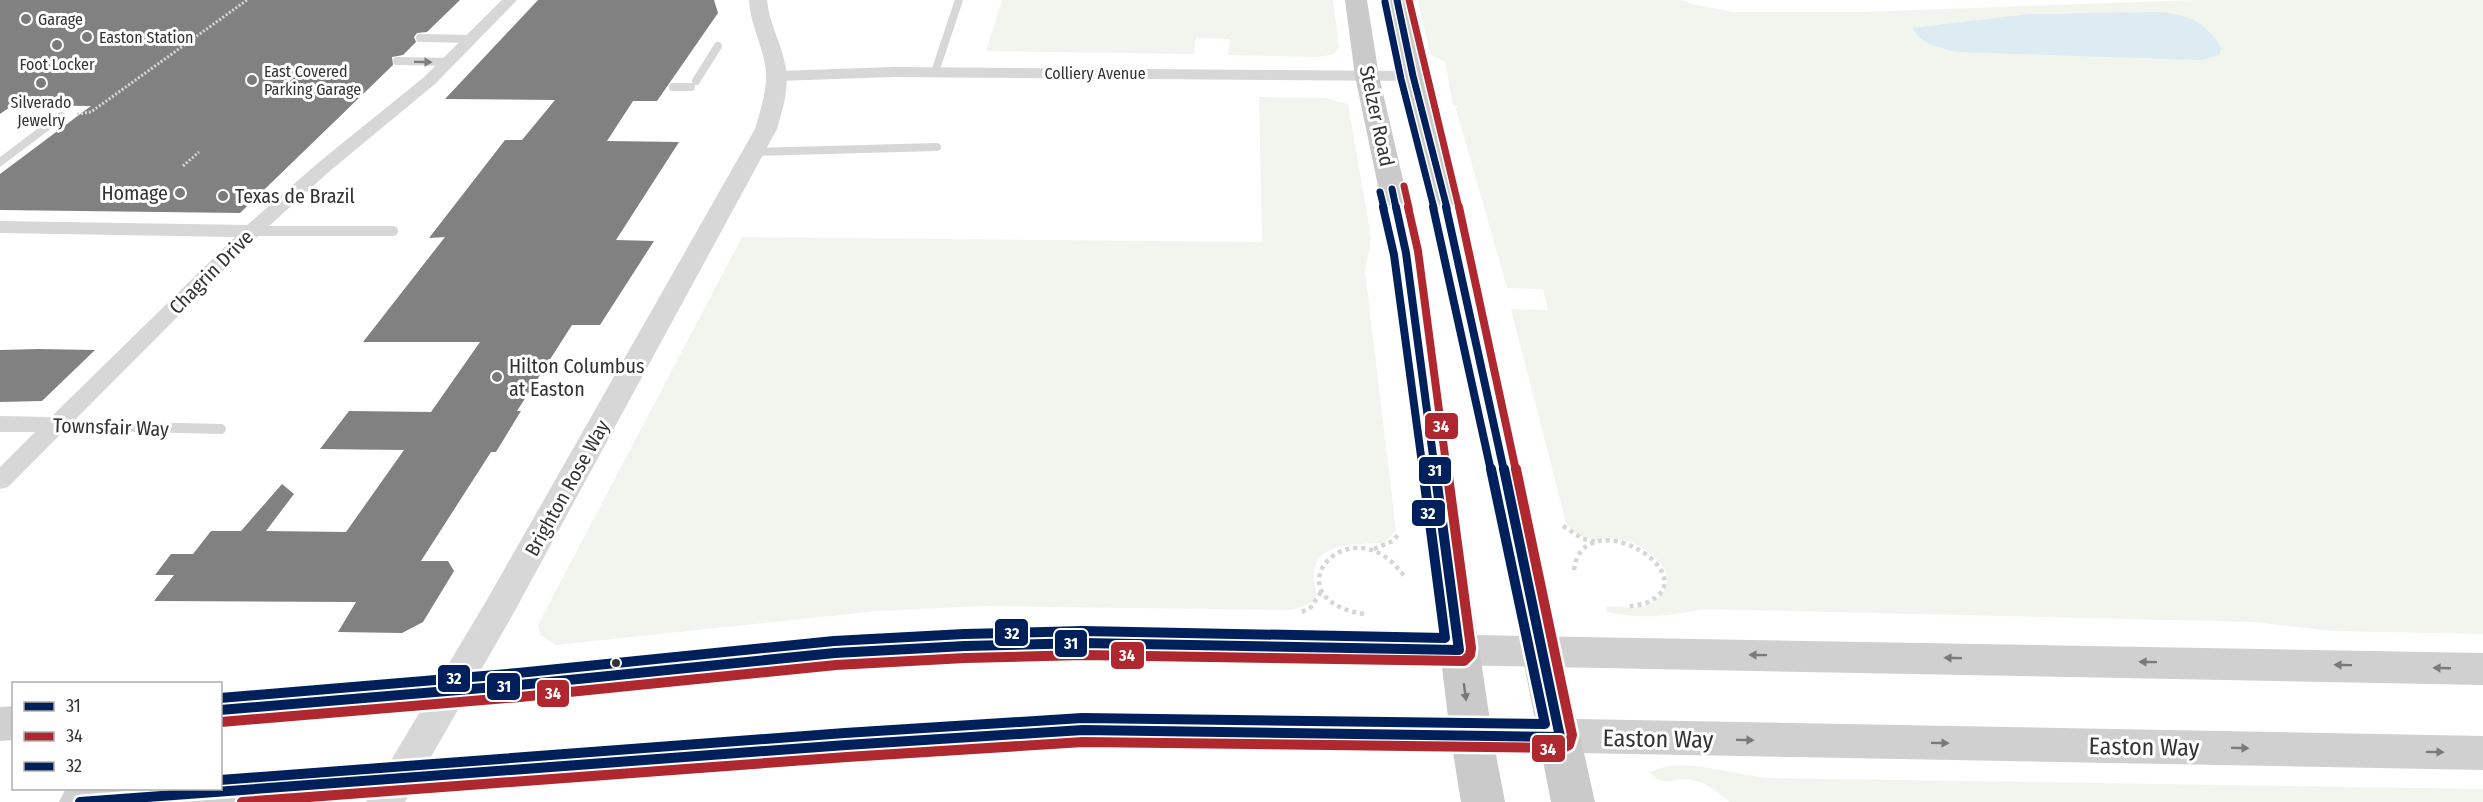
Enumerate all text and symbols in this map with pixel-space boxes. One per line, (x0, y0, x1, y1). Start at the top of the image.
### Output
place label: Garage (38, 10, 83, 29)
marker: Garage (19, 12, 33, 26)
place label: Easton Station (99, 28, 193, 47)
marker: Easton Station (80, 30, 94, 44)
marker: Foot Locker (50, 38, 64, 52)
place label: Foot Locker (19, 55, 95, 74)
one-way arrow (413, 57, 432, 66)
place label: East Covered Parking Garage (264, 62, 361, 99)
street label: Stelzer Road (1355, 63, 1399, 169)
street label: Colliery Avenue (1044, 64, 1146, 83)
marker: East Covered Parking Garage (245, 73, 259, 87)
marker: Silverado Jewelry (34, 76, 48, 90)
place label: Silverado Jewelry (11, 93, 71, 130)
place label: Homage (101, 181, 168, 205)
place label: Texas de Brazil (235, 184, 355, 208)
marker: Homage (173, 186, 187, 200)
marker: Texas de Brazil (216, 189, 230, 203)
street label: Chagrin Drive (164, 225, 258, 319)
place label: Hilton Columbus at Easton (509, 354, 644, 401)
marker: Hilton Columbus at Easton (490, 370, 504, 384)
line badge: 34 (1424, 412, 1459, 440)
street label: Townsfair Way (53, 413, 169, 441)
street label: Brighton Rose Way (520, 416, 614, 560)
text: 34 (1432, 417, 1449, 436)
line badge: 31 (1418, 456, 1452, 485)
text: 31 (1427, 461, 1442, 480)
line badge: 32 (1411, 499, 1446, 527)
text: 32 (1420, 504, 1436, 523)
line badge: 32 (994, 618, 1029, 647)
text: 32 (1004, 624, 1020, 643)
line badge: 31 (1054, 629, 1088, 658)
text: 31 (1063, 634, 1078, 653)
line badge: 34 (1110, 641, 1145, 670)
text: 34 (1118, 646, 1135, 665)
one-way arrow (1748, 650, 1767, 660)
one-way arrow (1943, 653, 1962, 663)
unlabelled marker (610, 657, 622, 669)
one-way arrow (2138, 657, 2157, 667)
one-way arrow (2333, 660, 2352, 670)
one-way arrow (2433, 663, 2452, 672)
line badge: 32 (437, 664, 471, 693)
text: 32 (446, 669, 462, 688)
line badge: 31 (486, 672, 521, 701)
text: 31 (496, 677, 511, 696)
line badge: 34 (536, 679, 570, 708)
legend (12, 682, 222, 790)
one-way arrow (1460, 682, 1470, 701)
text: 34 (544, 684, 561, 703)
text: 31 (66, 695, 81, 717)
street label: Easton Way (1602, 724, 1714, 754)
text: 34 (66, 725, 83, 747)
street label: Easton Way (2088, 732, 2200, 762)
line badge: 34 (1531, 734, 1566, 763)
one-way arrow (1735, 735, 1754, 745)
one-way arrow (1930, 739, 1949, 748)
text: 34 (1539, 740, 1556, 759)
one-way arrow (2230, 744, 2249, 753)
one-way arrow (2425, 747, 2444, 757)
text: 32 (66, 755, 82, 777)

